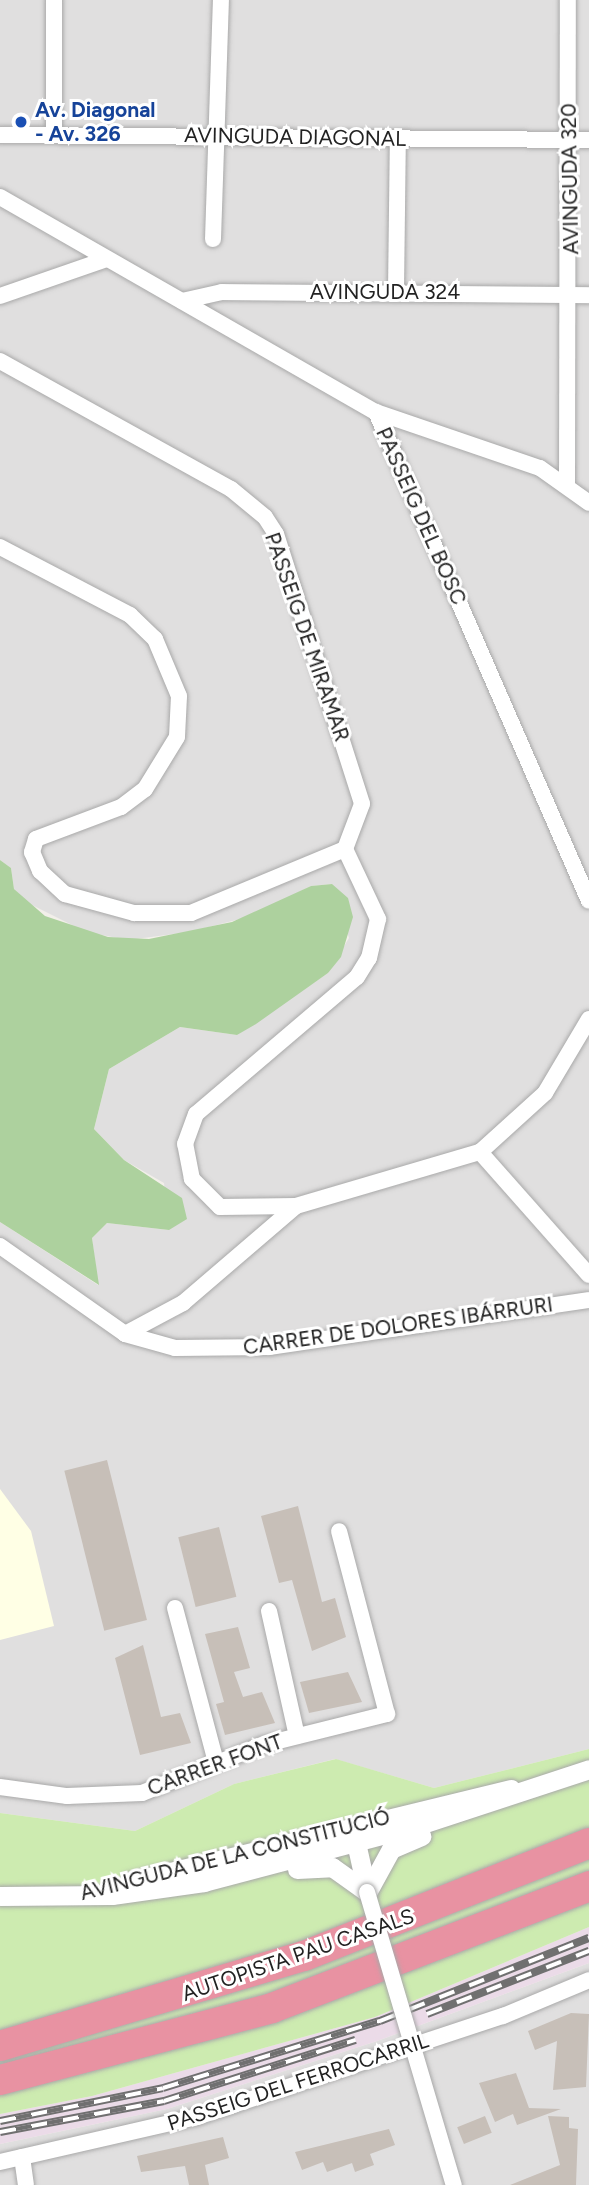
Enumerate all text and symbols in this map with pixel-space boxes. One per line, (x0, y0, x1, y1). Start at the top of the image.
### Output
place label: Av. Diagonal - Av. 326 (35, 97, 155, 147)
street label: AVINGUDA 320 (556, 103, 584, 255)
marker: Av. Diagonal - Av. 326 (13, 114, 29, 130)
street label: AVINGUDA DIAGONAL (184, 122, 406, 152)
street label: AVINGUDA 324 (310, 279, 460, 305)
street label: PASSEIG DEL BOSC (371, 423, 471, 609)
street label: PASSEIG DE MIRAMAR (259, 529, 355, 745)
street label: CARRER DE DOLORES IBÁRRURI (242, 1292, 554, 1360)
street label: CARRER FONT (144, 1729, 286, 1801)
street label: AVINGUDA DE LA CONSTITUCIÓ (78, 1804, 392, 1906)
street label: AUTOPISTA PAU CASALS (179, 1903, 417, 2007)
street label: PASSEIG DEL FERROCARRIL (164, 2028, 432, 2136)

